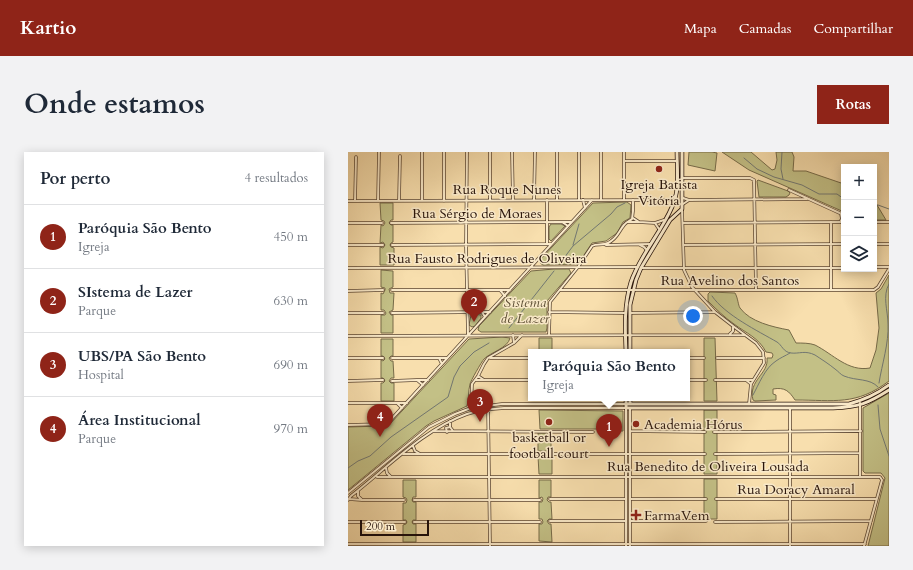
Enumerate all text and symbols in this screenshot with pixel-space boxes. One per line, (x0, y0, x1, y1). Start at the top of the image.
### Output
text: Kartio (20, 15, 76, 41)
text: Mapa (684, 19, 717, 38)
text: Camadas (739, 19, 792, 38)
text: Compartilhar (814, 19, 893, 38)
text: Onde estamos (24, 85, 205, 123)
button: Rotas (817, 85, 889, 124)
marker: Igreja Batista Vitória (654, 164, 664, 174)
map controls (841, 164, 877, 272)
button: + (841, 164, 877, 200)
text: Por perto (40, 167, 110, 190)
text: 4 resultados (244, 169, 308, 187)
place label: Igreja Batista Vitória (621, 175, 697, 210)
street label: Rua Roque Nunes (453, 180, 561, 199)
button: − (841, 200, 877, 236)
street label: Rua Sérgio de Moraes (412, 204, 542, 223)
text: Paróquia São Bento (78, 218, 212, 238)
text: 1 (50, 228, 56, 246)
text: 450 m (274, 228, 308, 246)
button: layers (841, 236, 877, 272)
text: Igreja (78, 238, 110, 256)
street label: Rua Fausto Rodrigues de Oliveira (387, 249, 587, 268)
street label: Rua Avelino dos Santos (661, 271, 800, 290)
text: SIstema de Lazer (78, 282, 192, 302)
pin: 2 (461, 289, 487, 322)
text: 2 (50, 292, 56, 310)
text: 630 m (274, 292, 308, 310)
park label: Sistema de Lazer (501, 293, 550, 328)
text: Parque (78, 302, 116, 320)
your location (683, 306, 703, 326)
text: UBS/PA São Bento (78, 346, 206, 366)
popup (528, 349, 690, 401)
text: 3 (50, 356, 56, 374)
text: 690 m (274, 356, 308, 374)
text: Paróquia São Bento (542, 356, 676, 376)
text: Hospital (78, 366, 124, 384)
text: Igreja (542, 376, 574, 394)
pin: 3 (467, 389, 493, 422)
pin: 4 (367, 404, 393, 437)
text: Área Institucional (78, 410, 201, 430)
pin: 1 (596, 414, 622, 447)
place label: Academia Hórus (644, 415, 743, 434)
marker: basketball or football court (544, 417, 554, 427)
marker: Academia Hórus (631, 419, 641, 429)
text: 4 (50, 420, 56, 438)
text: 970 m (274, 420, 308, 438)
place label: basketball or football court (509, 428, 589, 463)
text: Parque (78, 430, 116, 448)
street label: Rua Benedito de Oliveira Lousada (607, 457, 809, 476)
street label: Rua Doracy Amaral (737, 480, 855, 499)
place label: FarmaVem (644, 506, 710, 525)
marker: FarmaVem (631, 510, 641, 520)
scale bar (360, 518, 429, 537)
text: 200 m (366, 519, 395, 534)

